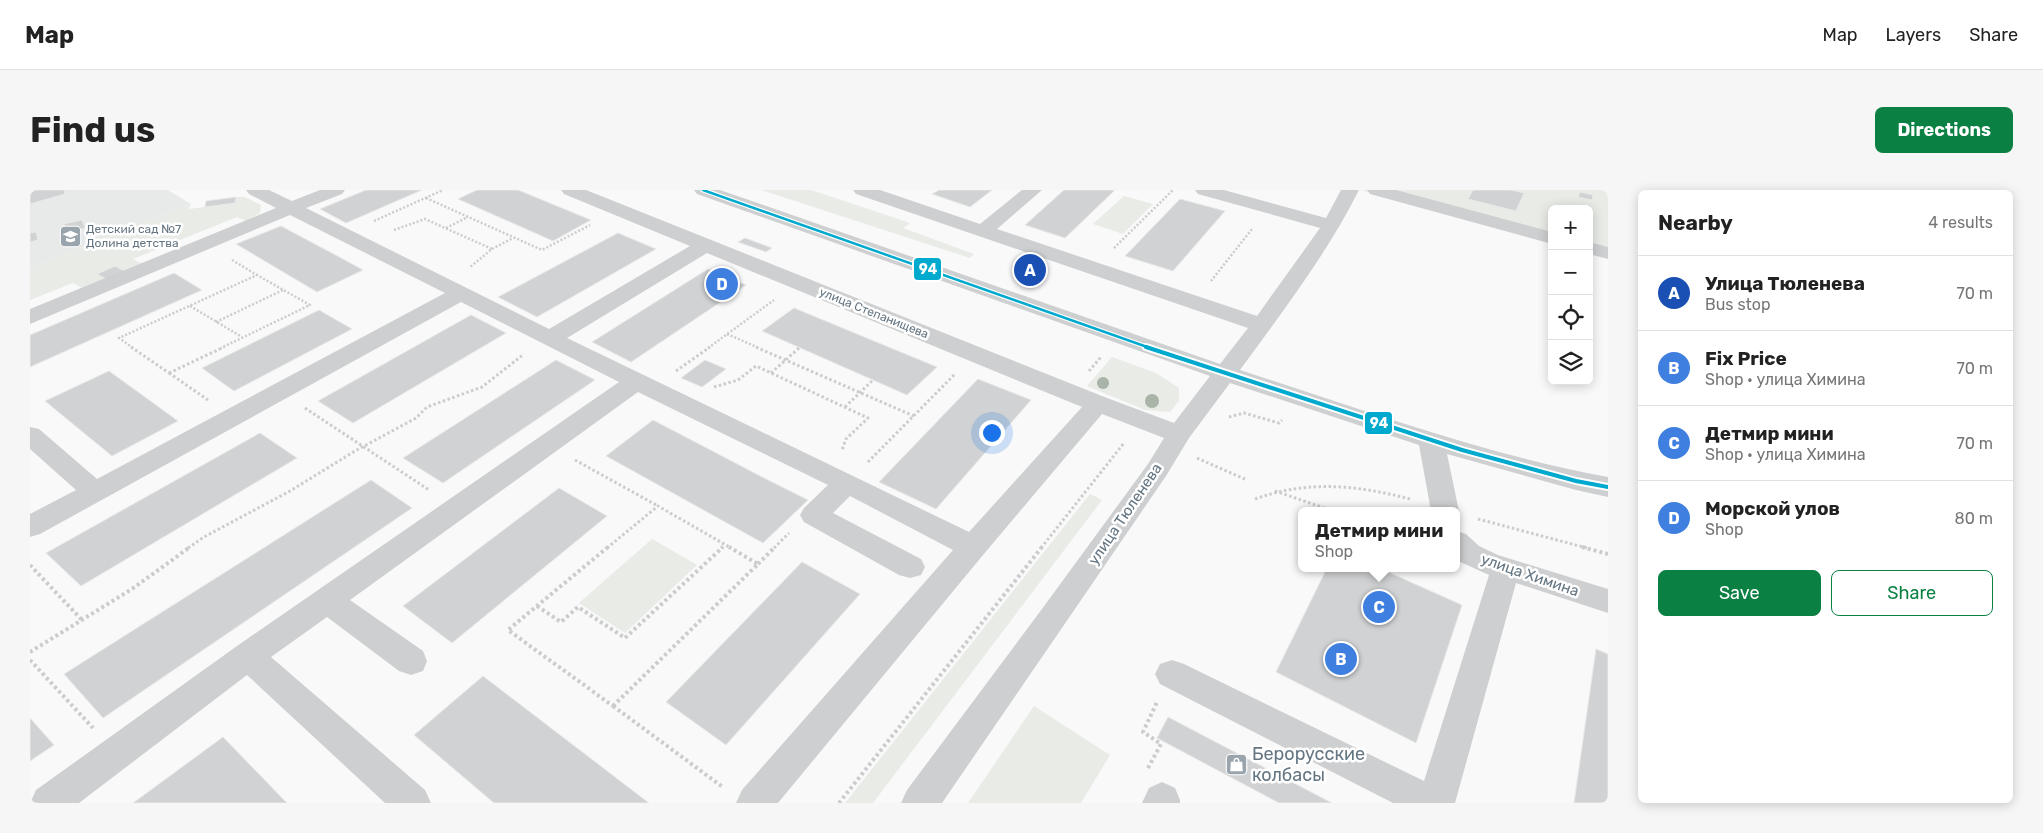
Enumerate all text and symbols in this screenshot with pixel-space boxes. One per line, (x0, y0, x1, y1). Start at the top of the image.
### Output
text: Map (25, 21, 74, 49)
text: Map (1823, 24, 1858, 46)
text: Layers (1886, 24, 1941, 46)
text: Share (1969, 24, 2018, 46)
button: Directions (1875, 107, 2013, 153)
text: Find us (30, 109, 155, 151)
map controls (1548, 205, 1593, 385)
button: + (1548, 205, 1593, 250)
text: Nearby (1658, 210, 1733, 235)
text: 4 results (1928, 213, 1993, 232)
place label: Детский сад №7 Долина детства (86, 222, 181, 250)
school or university icon: Детский сад №7 Долина детства (58, 224, 82, 248)
button: − (1548, 250, 1593, 295)
pin: A (1014, 251, 1046, 289)
line badge: 94 (913, 257, 942, 281)
text: 94 (919, 261, 938, 278)
pin: D (706, 265, 738, 303)
text: Улица Тюленева (1705, 272, 1865, 295)
text: A (1668, 284, 1680, 303)
text: 70 m (1956, 284, 1993, 303)
street label: улица Степанищева (817, 285, 931, 341)
button: locate (1548, 295, 1593, 340)
text: Bus stop (1705, 295, 1771, 314)
button: layers (1548, 340, 1593, 385)
text: Fix Price (1705, 347, 1787, 370)
text: B (1668, 359, 1680, 378)
text: 70 m (1956, 359, 1993, 378)
text: Shop · улица Химина (1705, 370, 1866, 389)
line badge: 94 (1364, 411, 1393, 435)
text: 94 (1370, 415, 1389, 432)
your location (979, 420, 1005, 446)
text: Детмир мини (1705, 422, 1834, 445)
text: C (1668, 434, 1680, 453)
text: 70 m (1956, 434, 1993, 453)
text: Shop · улица Химина (1705, 445, 1866, 464)
street label: улица Тюленева (1084, 460, 1166, 568)
text: Морской улов (1705, 497, 1840, 520)
popup (1298, 507, 1460, 572)
text: D (1668, 509, 1680, 528)
text: 80 m (1955, 509, 1993, 528)
text: Детмир мини (1315, 519, 1443, 542)
text: Shop (1705, 520, 1743, 539)
text: Shop (1315, 542, 1353, 561)
street label: улица Химина (1479, 550, 1581, 600)
button: Save (1658, 570, 1821, 616)
button: Share (1831, 570, 1993, 616)
pin: C (1363, 588, 1395, 626)
pin: B (1325, 640, 1357, 678)
place label: Берорусские колбасы (1252, 743, 1365, 786)
shop icon: Берорусские колбасы (1224, 752, 1248, 776)

